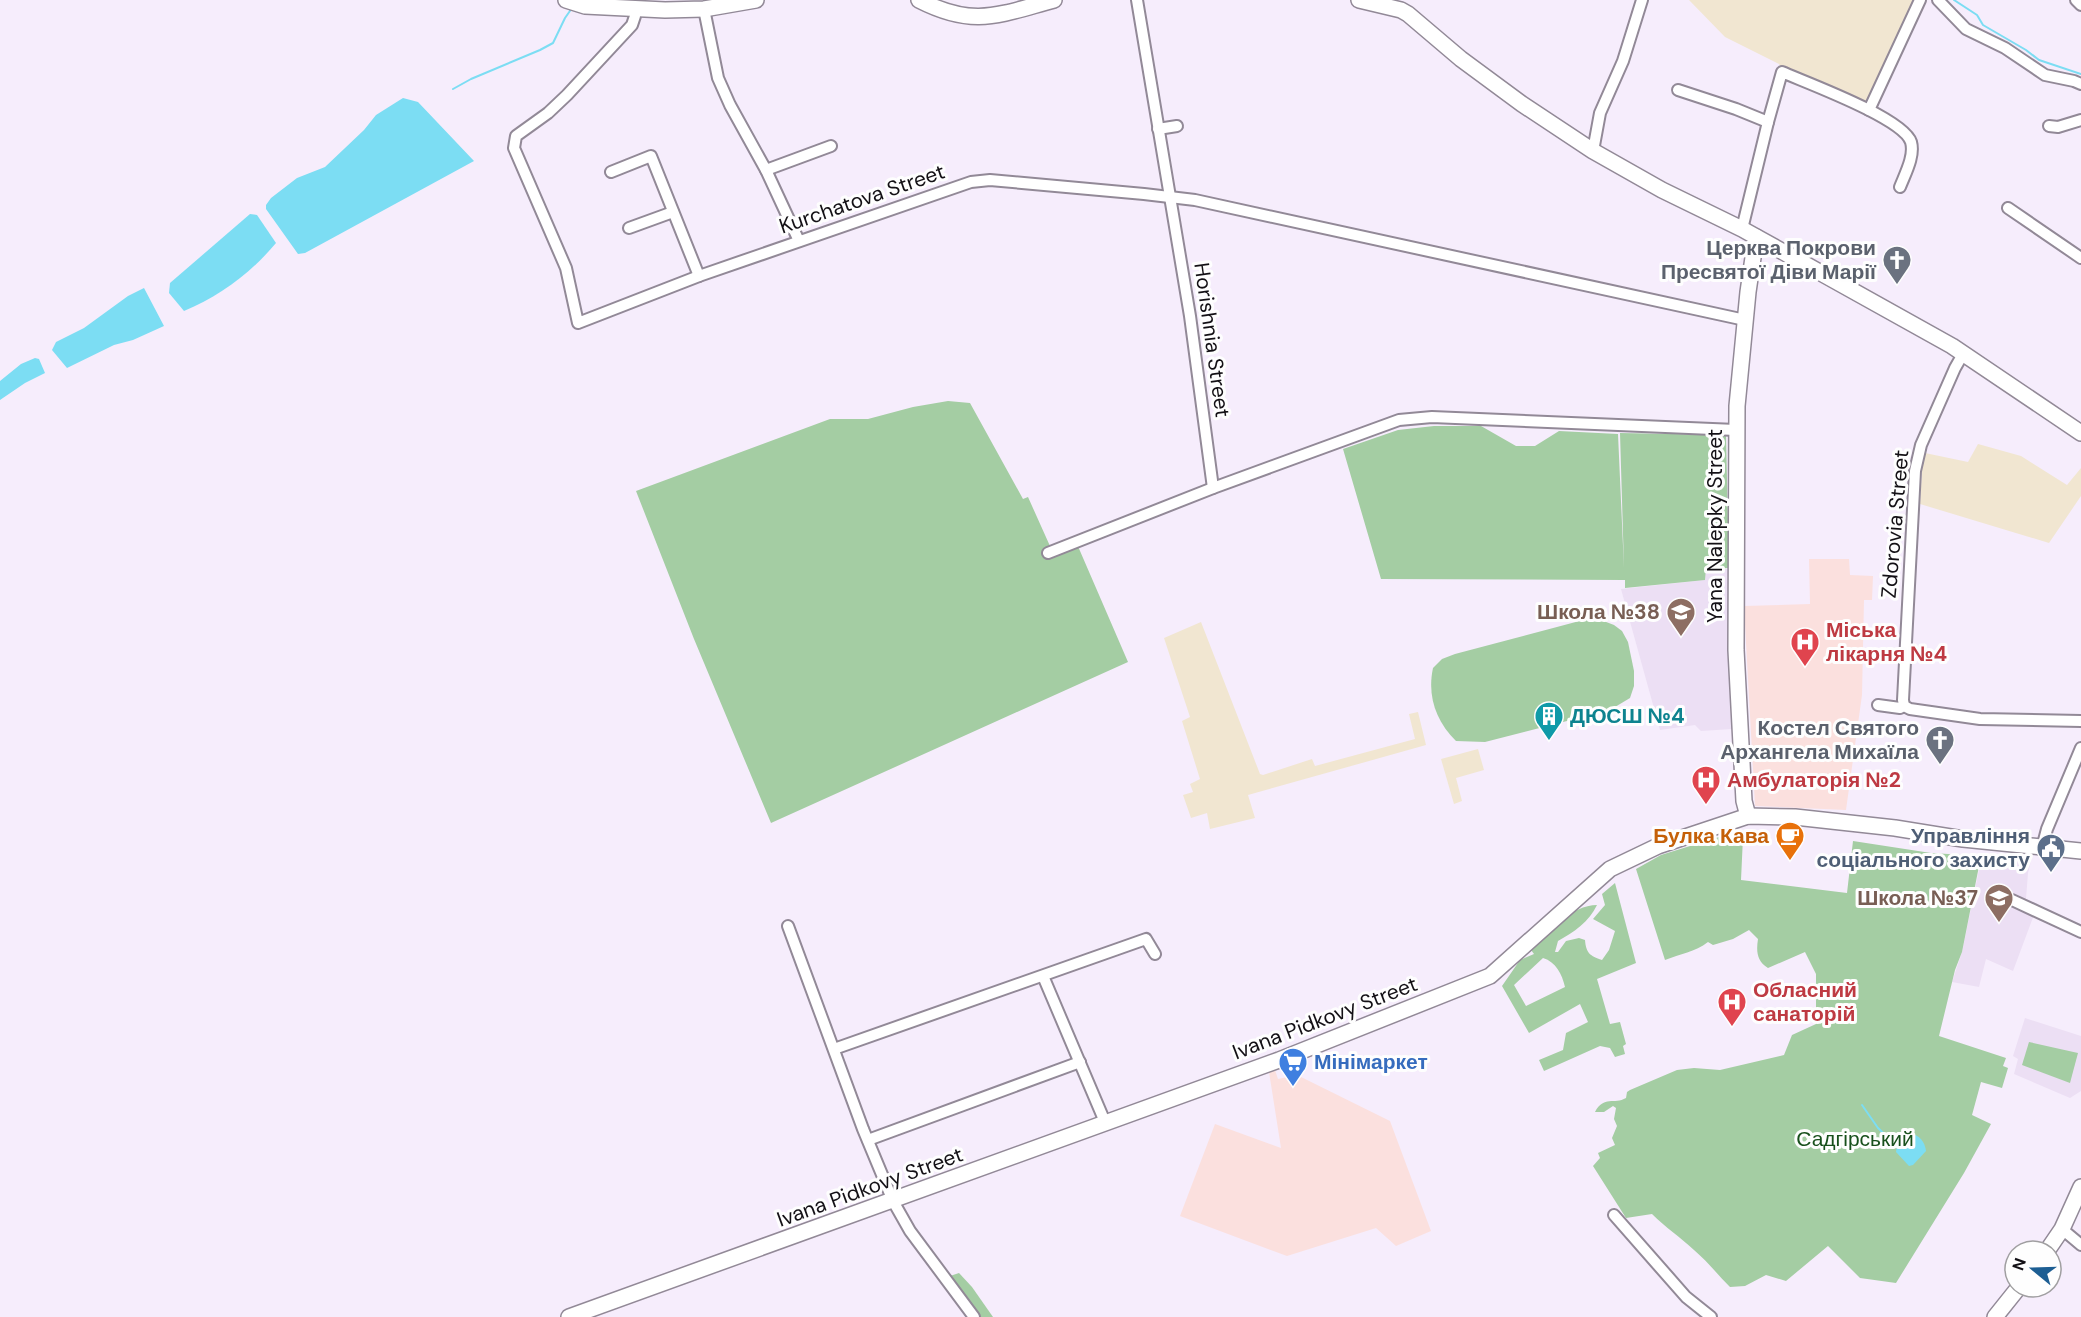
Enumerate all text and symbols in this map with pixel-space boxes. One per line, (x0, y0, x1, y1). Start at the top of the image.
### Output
street label: Kurchatova Street (775, 158, 949, 240)
place label: Церква Покрови Пресвятої Діви Марії (1661, 234, 1877, 286)
church icon: Церква Покрови Пресвятої Діви Марії (1881, 244, 1913, 286)
street label: Horishnia Street (1187, 261, 1237, 419)
street label: Yana Nalepky Street (1701, 429, 1729, 623)
street label: Zdorovia Street (1875, 449, 1915, 599)
school or university icon: Школа №38 (1665, 596, 1697, 638)
place label: Школа №38 (1537, 598, 1660, 626)
place label: Міська лікарня №4 (1826, 616, 1947, 668)
hospital icon: Міська лікарня №4 (1789, 626, 1821, 668)
building icon: ДЮСШ №4 (1533, 700, 1565, 742)
place label: ДЮСШ №4 (1570, 702, 1685, 730)
place label: Костел Святого Архангела Михаїла (1720, 714, 1919, 766)
church icon: Костел Святого Архангела Михаїла (1924, 724, 1956, 766)
hospital icon: Амбулаторія №2 (1690, 764, 1722, 806)
place label: Амбулаторія №2 (1727, 766, 1901, 794)
cafe icon: Булка Кава (1774, 820, 1806, 862)
place label: Булка Кава (1653, 822, 1769, 850)
place label: Управління соціального захисту (1816, 822, 2030, 874)
public building icon: Управління соціального захисту (2035, 832, 2067, 874)
school or university icon: Школа №37 (1983, 882, 2015, 924)
place label: Школа №37 (1857, 884, 1978, 912)
street label: Ivana Pidkovy Street (1229, 970, 1421, 1066)
place label: Обласний санаторій (1753, 976, 1857, 1028)
hospital icon: Обласний санаторій (1716, 986, 1748, 1028)
supermarket icon: Мінімаркет (1277, 1046, 1309, 1088)
place label: Мінімаркет (1314, 1048, 1428, 1076)
park label: Садгірський (1796, 1125, 1914, 1153)
street label: Ivana Pidkovy Street (773, 1140, 967, 1234)
north arrow (2003, 1239, 2063, 1299)
text: N (2007, 1255, 2031, 1273)

